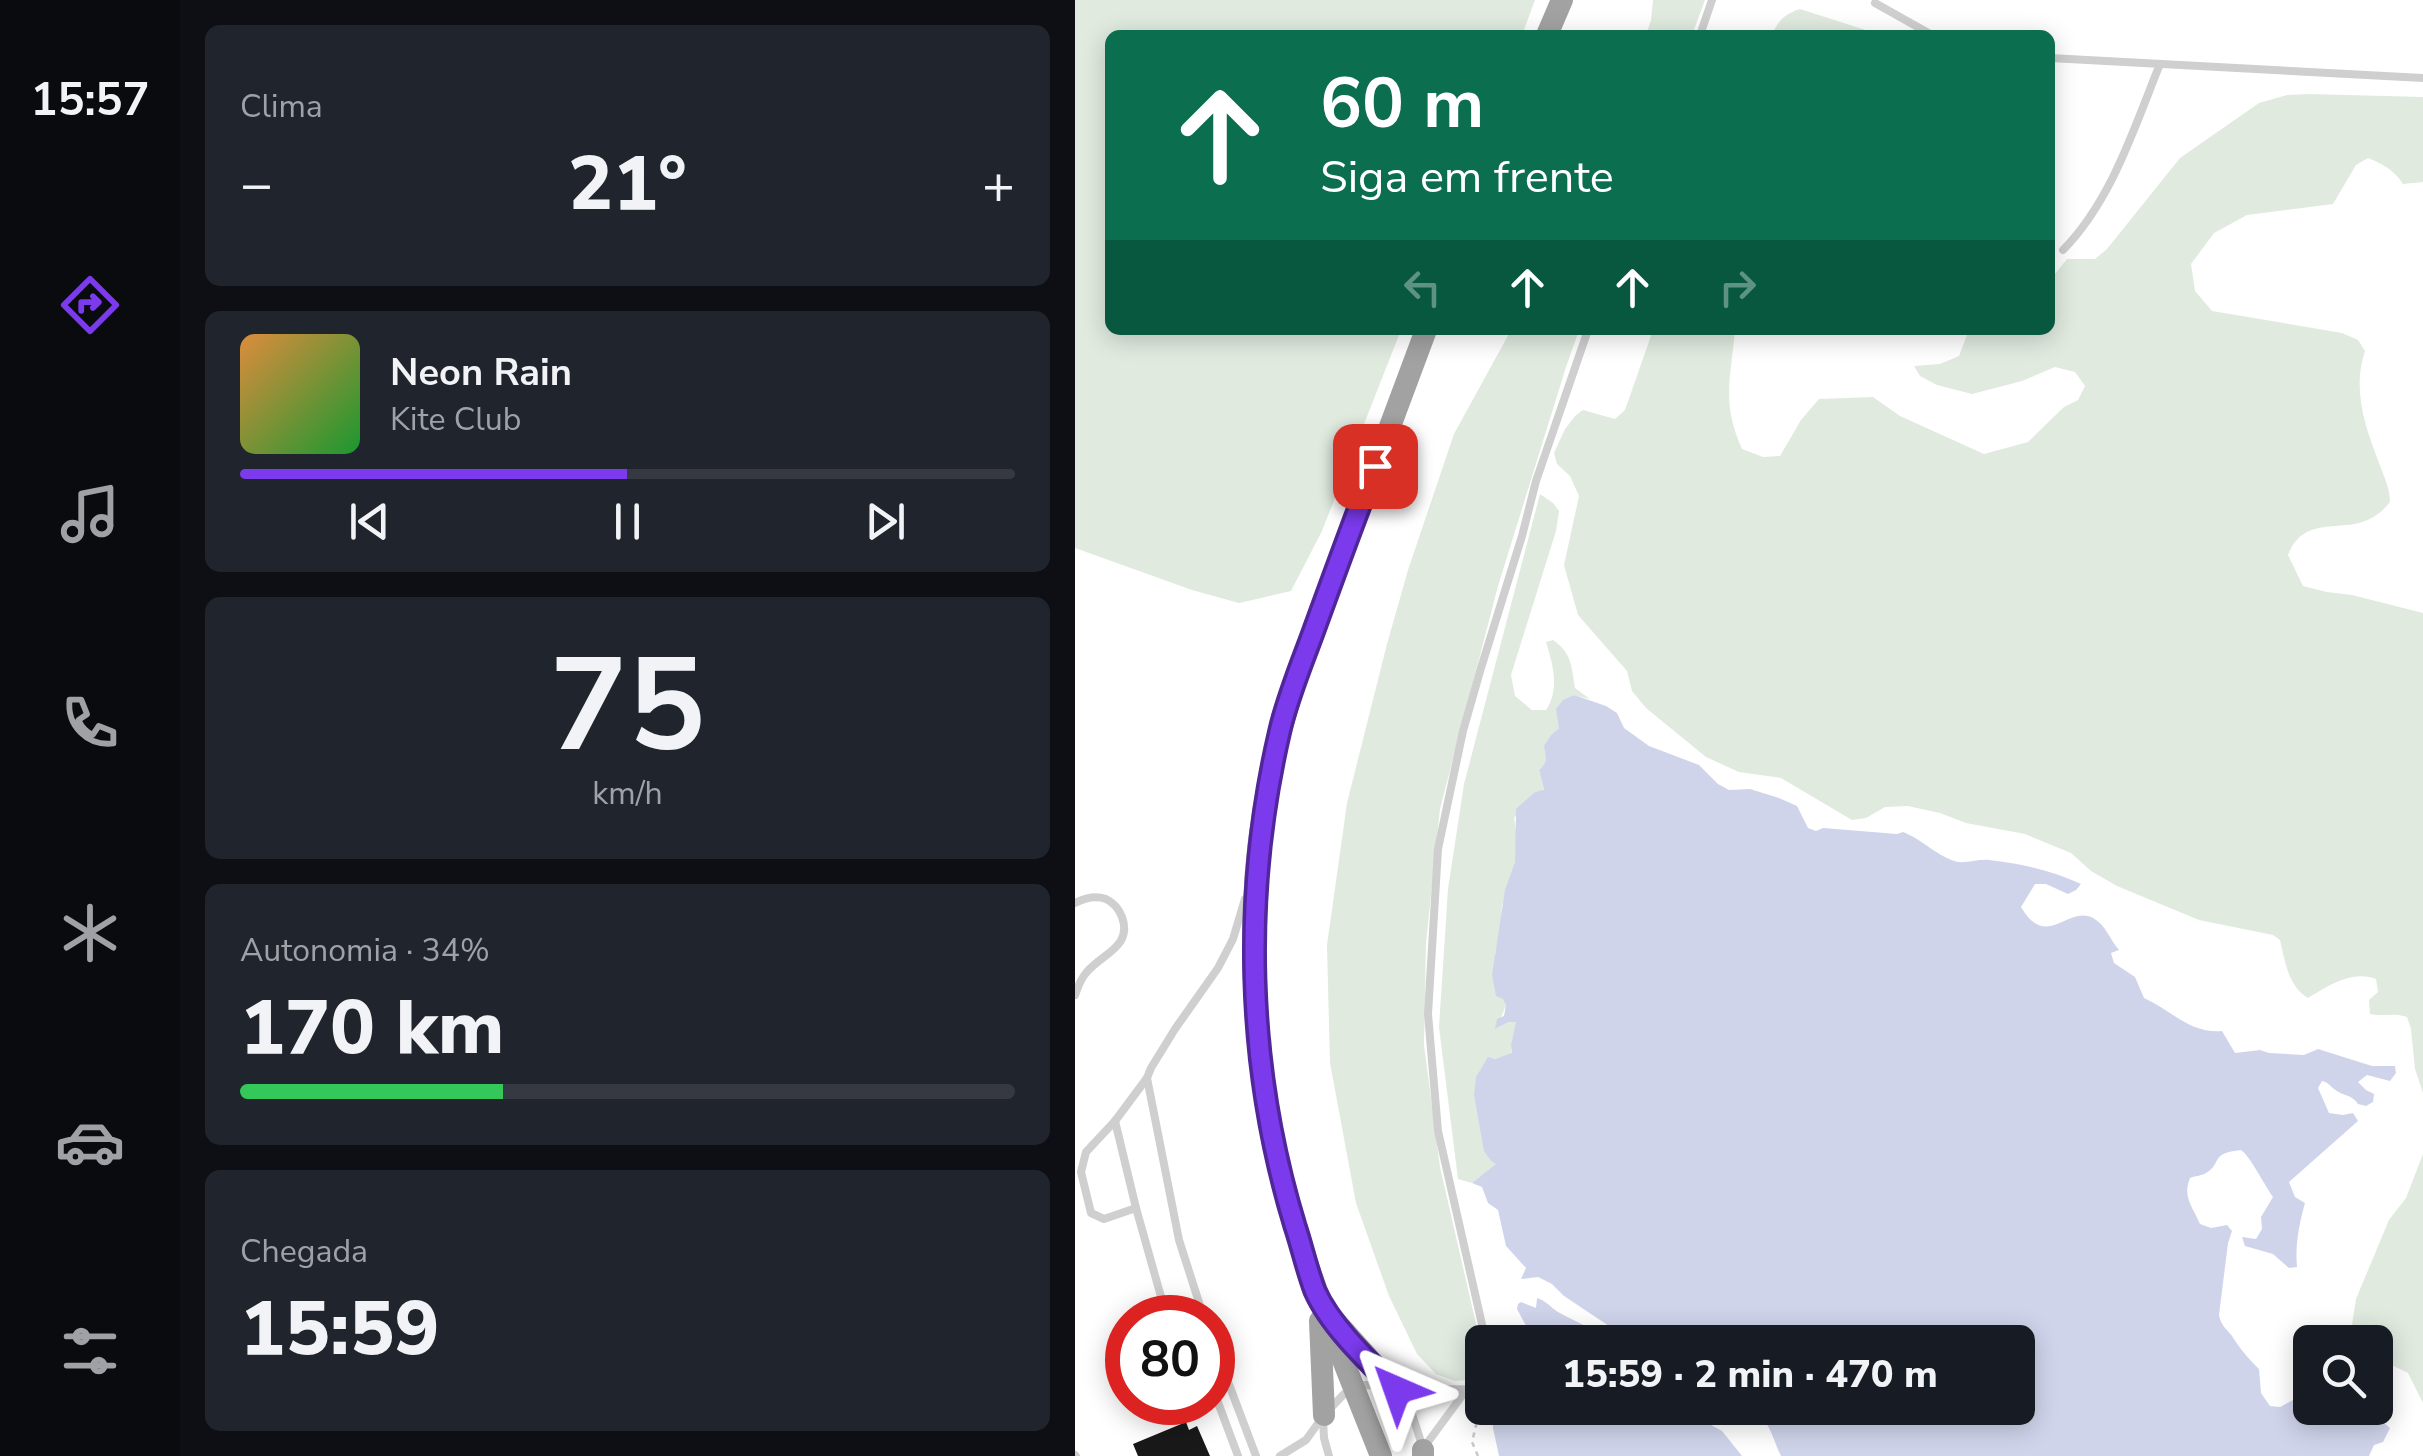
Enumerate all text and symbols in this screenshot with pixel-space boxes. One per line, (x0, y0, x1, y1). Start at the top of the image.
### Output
text: 60 m (1320, 56, 1484, 152)
text: 15:57 (30, 70, 150, 131)
icon: ahead (1155, 70, 1285, 200)
text: Clima (240, 85, 323, 128)
text: 21° (568, 133, 687, 235)
text: − (240, 147, 273, 222)
text: + (982, 147, 1015, 222)
text: Siga em frente (1320, 147, 1614, 208)
icon: left (1395, 260, 1450, 315)
icon: ahead (1500, 260, 1555, 315)
icon: ahead (1605, 260, 1660, 315)
icon: right (1710, 260, 1765, 315)
icon: directions (55, 270, 125, 340)
text: Neon Rain (390, 347, 572, 398)
text: Kite Club (390, 398, 521, 441)
pin (1333, 424, 1418, 509)
icon: arrive (1348, 439, 1403, 494)
icon: music (55, 479, 125, 549)
icon: previous (342, 494, 397, 549)
icon: pause (600, 494, 655, 549)
icon: next (858, 494, 913, 549)
text: 75 (549, 618, 706, 795)
icon: phone (55, 688, 125, 758)
text: km/h (592, 772, 663, 815)
icon: climate (55, 898, 125, 968)
text: Autonomia · 34% (240, 929, 490, 972)
text: 170 km (240, 977, 504, 1079)
icon: car (55, 1107, 125, 1177)
text: Chegada (240, 1230, 368, 1273)
text: 15:59 (240, 1278, 440, 1380)
speed limit sign: 80 (1105, 1295, 1235, 1425)
icon: filters (55, 1316, 125, 1386)
map controls (2293, 1325, 2393, 1425)
button: search (2293, 1325, 2393, 1425)
position arrow (1345, 1338, 1449, 1442)
text: 15:59 · 2 min · 470 m (1562, 1349, 1938, 1400)

